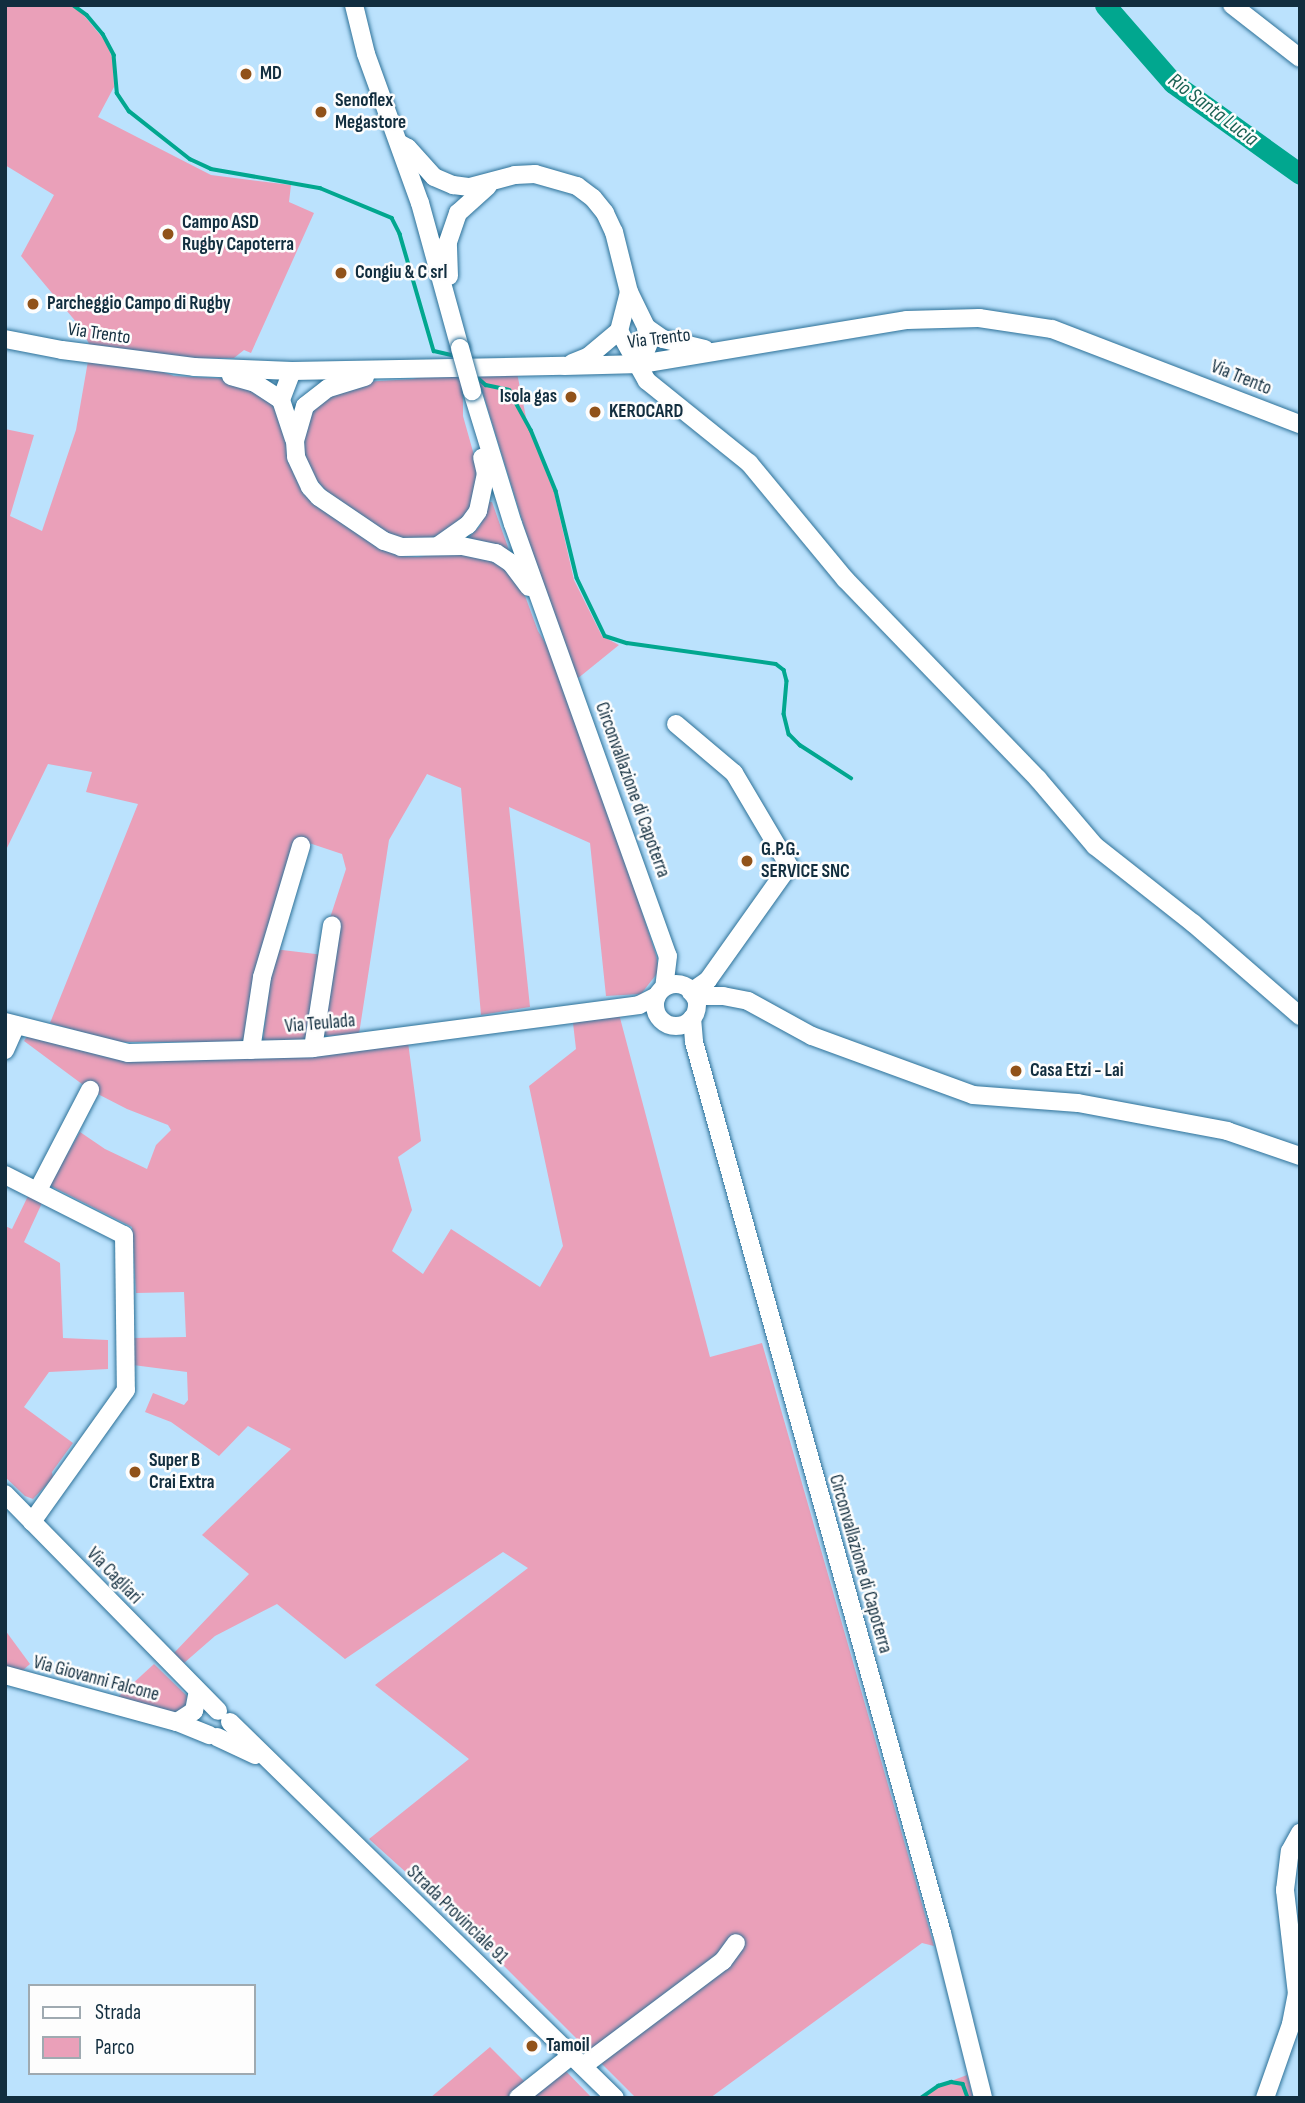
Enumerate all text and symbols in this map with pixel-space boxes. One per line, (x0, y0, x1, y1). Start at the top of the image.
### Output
place label: MD (260, 63, 282, 85)
marker: MD (238, 66, 254, 82)
water label: Rio Santa Lucia (1163, 68, 1263, 152)
place label: Senoflex Megastore (335, 90, 406, 134)
marker: Senoflex Megastore (313, 104, 329, 120)
place label: Campo ASD Rugby Capoterra (182, 212, 294, 256)
marker: Campo ASD Rugby Capoterra (160, 226, 176, 242)
place label: Congiu & C srl (355, 262, 447, 284)
marker: Congiu & C srl (333, 265, 349, 281)
place label: Parcheggio Campo di Rugby (47, 293, 231, 315)
marker: Parcheggio Campo di Rugby (25, 296, 41, 312)
street label: Via Trento (66, 318, 132, 350)
street label: Via Trento (626, 324, 692, 354)
street label: Via Trento (1207, 356, 1275, 400)
place label: Isola gas (500, 386, 557, 408)
marker: Isola gas (563, 389, 579, 405)
place label: KEROCARD (609, 401, 683, 423)
marker: KEROCARD (587, 404, 603, 420)
street label: Circonvallazione di Capoterra (590, 699, 674, 881)
place label: G.P.G. SERVICE SNC (761, 839, 850, 883)
marker: G.P.G. SERVICE SNC (739, 853, 755, 869)
street label: Via Teulada (284, 1010, 356, 1038)
place label: Casa Etzi - Lai (1030, 1060, 1124, 1082)
marker: Casa Etzi - Lai (1008, 1063, 1024, 1079)
place label: Super B Crai Extra (149, 1450, 215, 1494)
marker: Super B Crai Extra (127, 1464, 143, 1480)
street label: Circonvallazione di Capoterra (824, 1472, 896, 1656)
street label: Via Cagliari (81, 1543, 147, 1609)
street label: Via Giovanni Falcone (31, 1651, 161, 1707)
street label: Strada Provinciale 91 (402, 1861, 512, 1969)
legend (28, 1984, 256, 2075)
text: Strada (95, 2000, 141, 2025)
text: Parco (95, 2035, 134, 2060)
place label: Tamoil (546, 2035, 589, 2057)
marker: Tamoil (524, 2038, 540, 2054)

